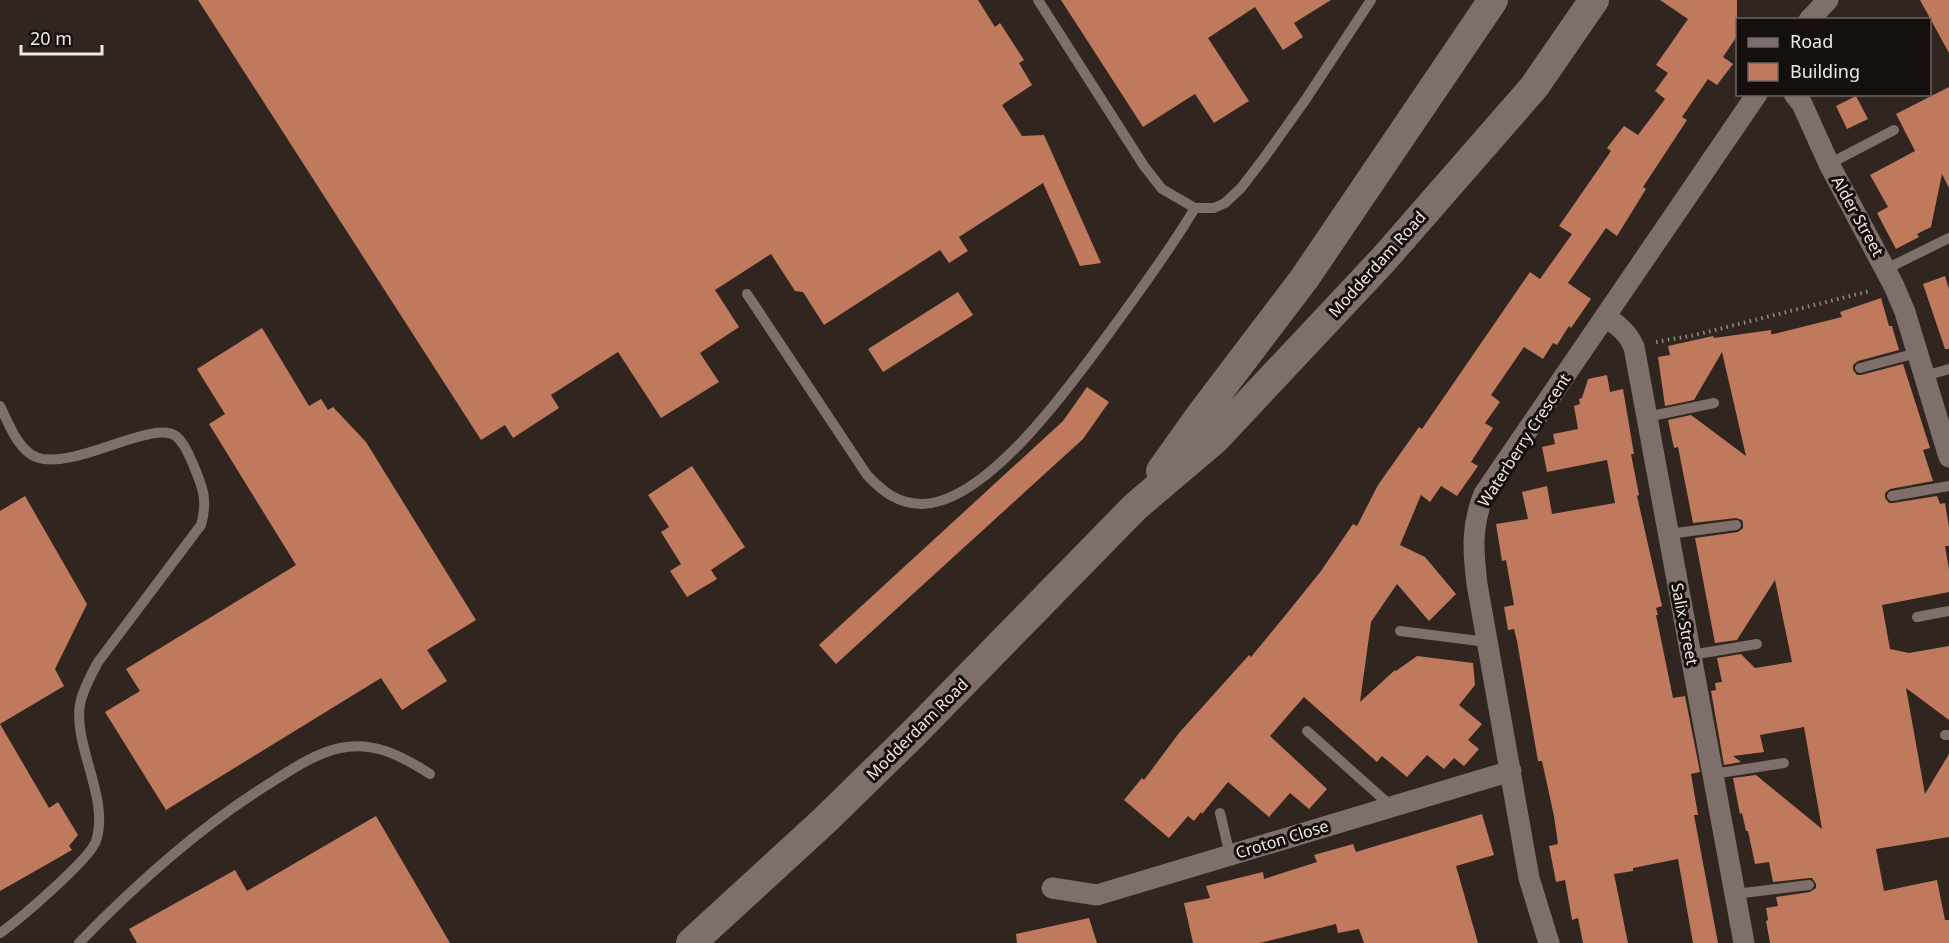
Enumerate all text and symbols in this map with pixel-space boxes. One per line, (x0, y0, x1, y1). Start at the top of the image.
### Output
scale bar (21, 18, 102, 56)
legend (1736, 18, 1931, 96)
text: 20 m (30, 26, 72, 50)
text: Road (1790, 29, 1833, 53)
text: Building (1790, 59, 1860, 83)
street label: Alder Street (1827, 172, 1889, 260)
street label: Modderdam Road (1323, 206, 1431, 322)
street label: Waterberry Crescent (1473, 369, 1575, 511)
street label: Salix Street (1666, 581, 1704, 667)
street label: Modderdam Road (861, 673, 973, 785)
street label: Croton Close (1233, 814, 1331, 864)

